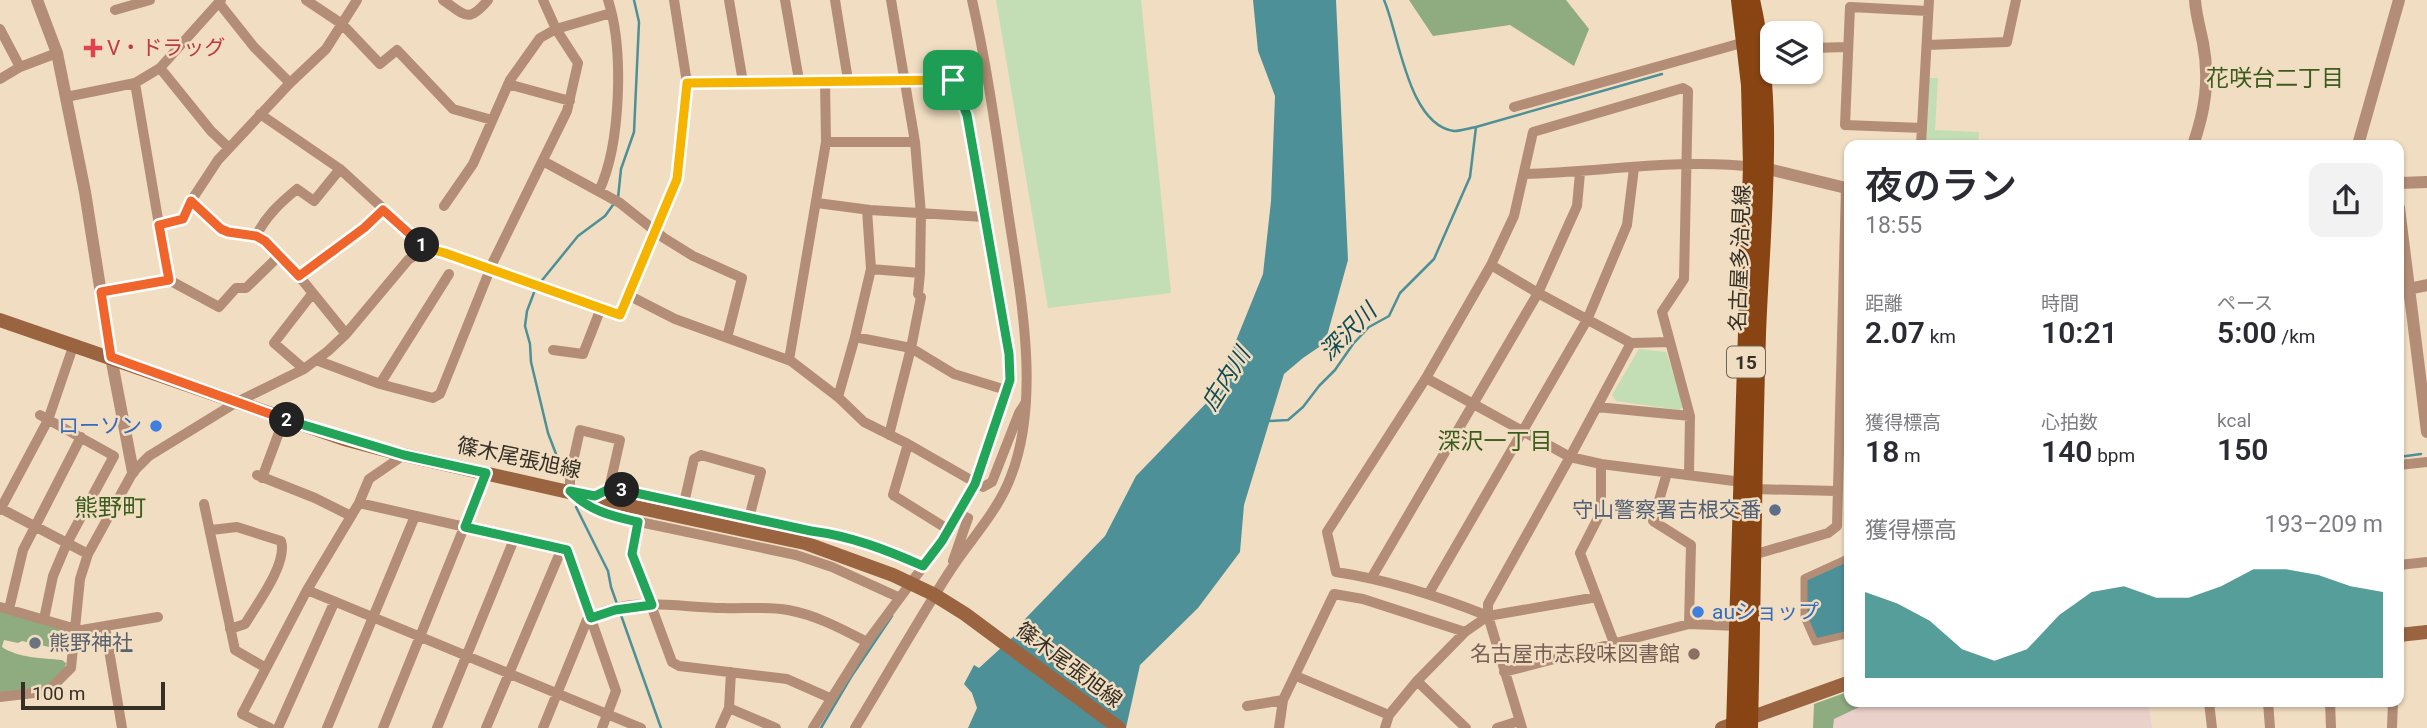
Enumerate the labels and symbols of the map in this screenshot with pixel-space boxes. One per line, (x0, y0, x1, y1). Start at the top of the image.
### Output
place label: V・ドラッグ (107, 36, 225, 60)
marker: V・ドラッグ (85, 40, 101, 56)
pin (923, 50, 983, 110)
district label: 花咲台二丁目 (2206, 65, 2344, 92)
street label: 名古屋多治見線 (1725, 184, 1755, 332)
pin: 1 (404, 228, 440, 262)
water label: 深沢川 (1314, 296, 1384, 366)
water label: 庄内川 (1196, 340, 1257, 415)
road number: 15 (1727, 346, 1765, 378)
pin: 2 (270, 402, 304, 438)
place label: ローソン (58, 414, 142, 438)
marker: ローソン (148, 418, 164, 434)
district label: 深沢一丁目 (1438, 428, 1553, 455)
street label: 篠木尾張旭線 (455, 433, 583, 483)
pin: 3 (604, 472, 640, 508)
district label: 熊野町 (74, 494, 146, 522)
place label: 守山警察署吉根交番 (1572, 498, 1761, 522)
marker: 守山警察署吉根交番 (1767, 502, 1783, 518)
place label: auショップ (1712, 600, 1819, 624)
marker: auショップ (1690, 604, 1706, 620)
street label: 篠木尾張旭線 (1011, 618, 1127, 712)
place label: 熊野神社 (49, 631, 133, 655)
marker: 熊野神社 (27, 635, 43, 651)
place label: 名古屋市志段味図書館 (1470, 642, 1680, 666)
marker: 名古屋市志段味図書館 (1686, 646, 1702, 662)
scale bar (21, 679, 164, 711)

